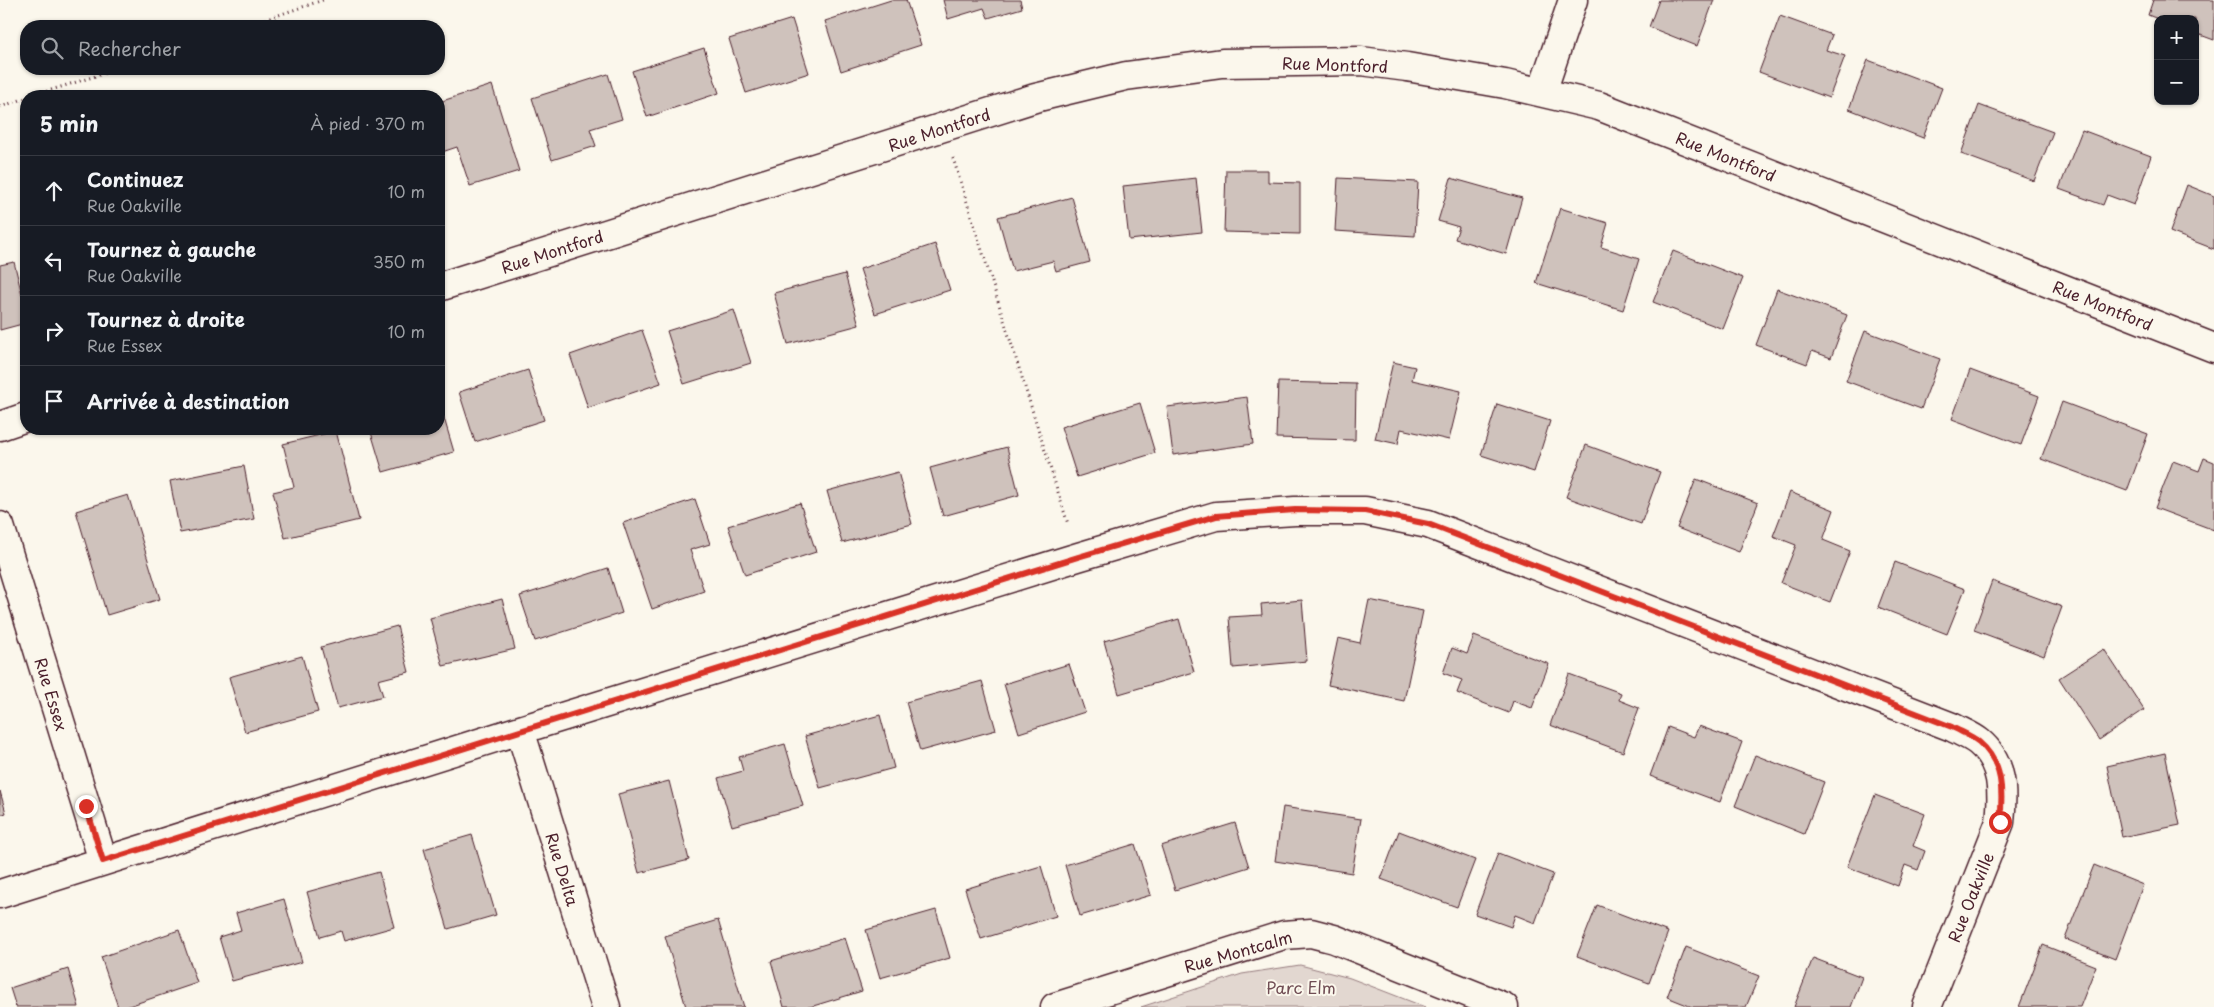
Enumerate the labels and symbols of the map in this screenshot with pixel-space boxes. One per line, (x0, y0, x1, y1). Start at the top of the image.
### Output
street label: Rue Montford (1282, 50, 1388, 78)
street label: Rue Montford (885, 101, 993, 157)
street label: Rue Montford (1672, 125, 1780, 187)
street label: Rue Montford (498, 223, 606, 279)
street label: Rue Montford (2049, 274, 2157, 336)
street label: Rue Essex (30, 655, 74, 733)
route end (75, 795, 98, 818)
route start (1989, 811, 2012, 834)
street label: Rue Delta (540, 829, 586, 909)
street label: Rue Oakville (1941, 848, 1999, 946)
street label: Rue Montcalm (1181, 924, 1295, 978)
park label: Parc Elm (1266, 975, 1336, 999)

